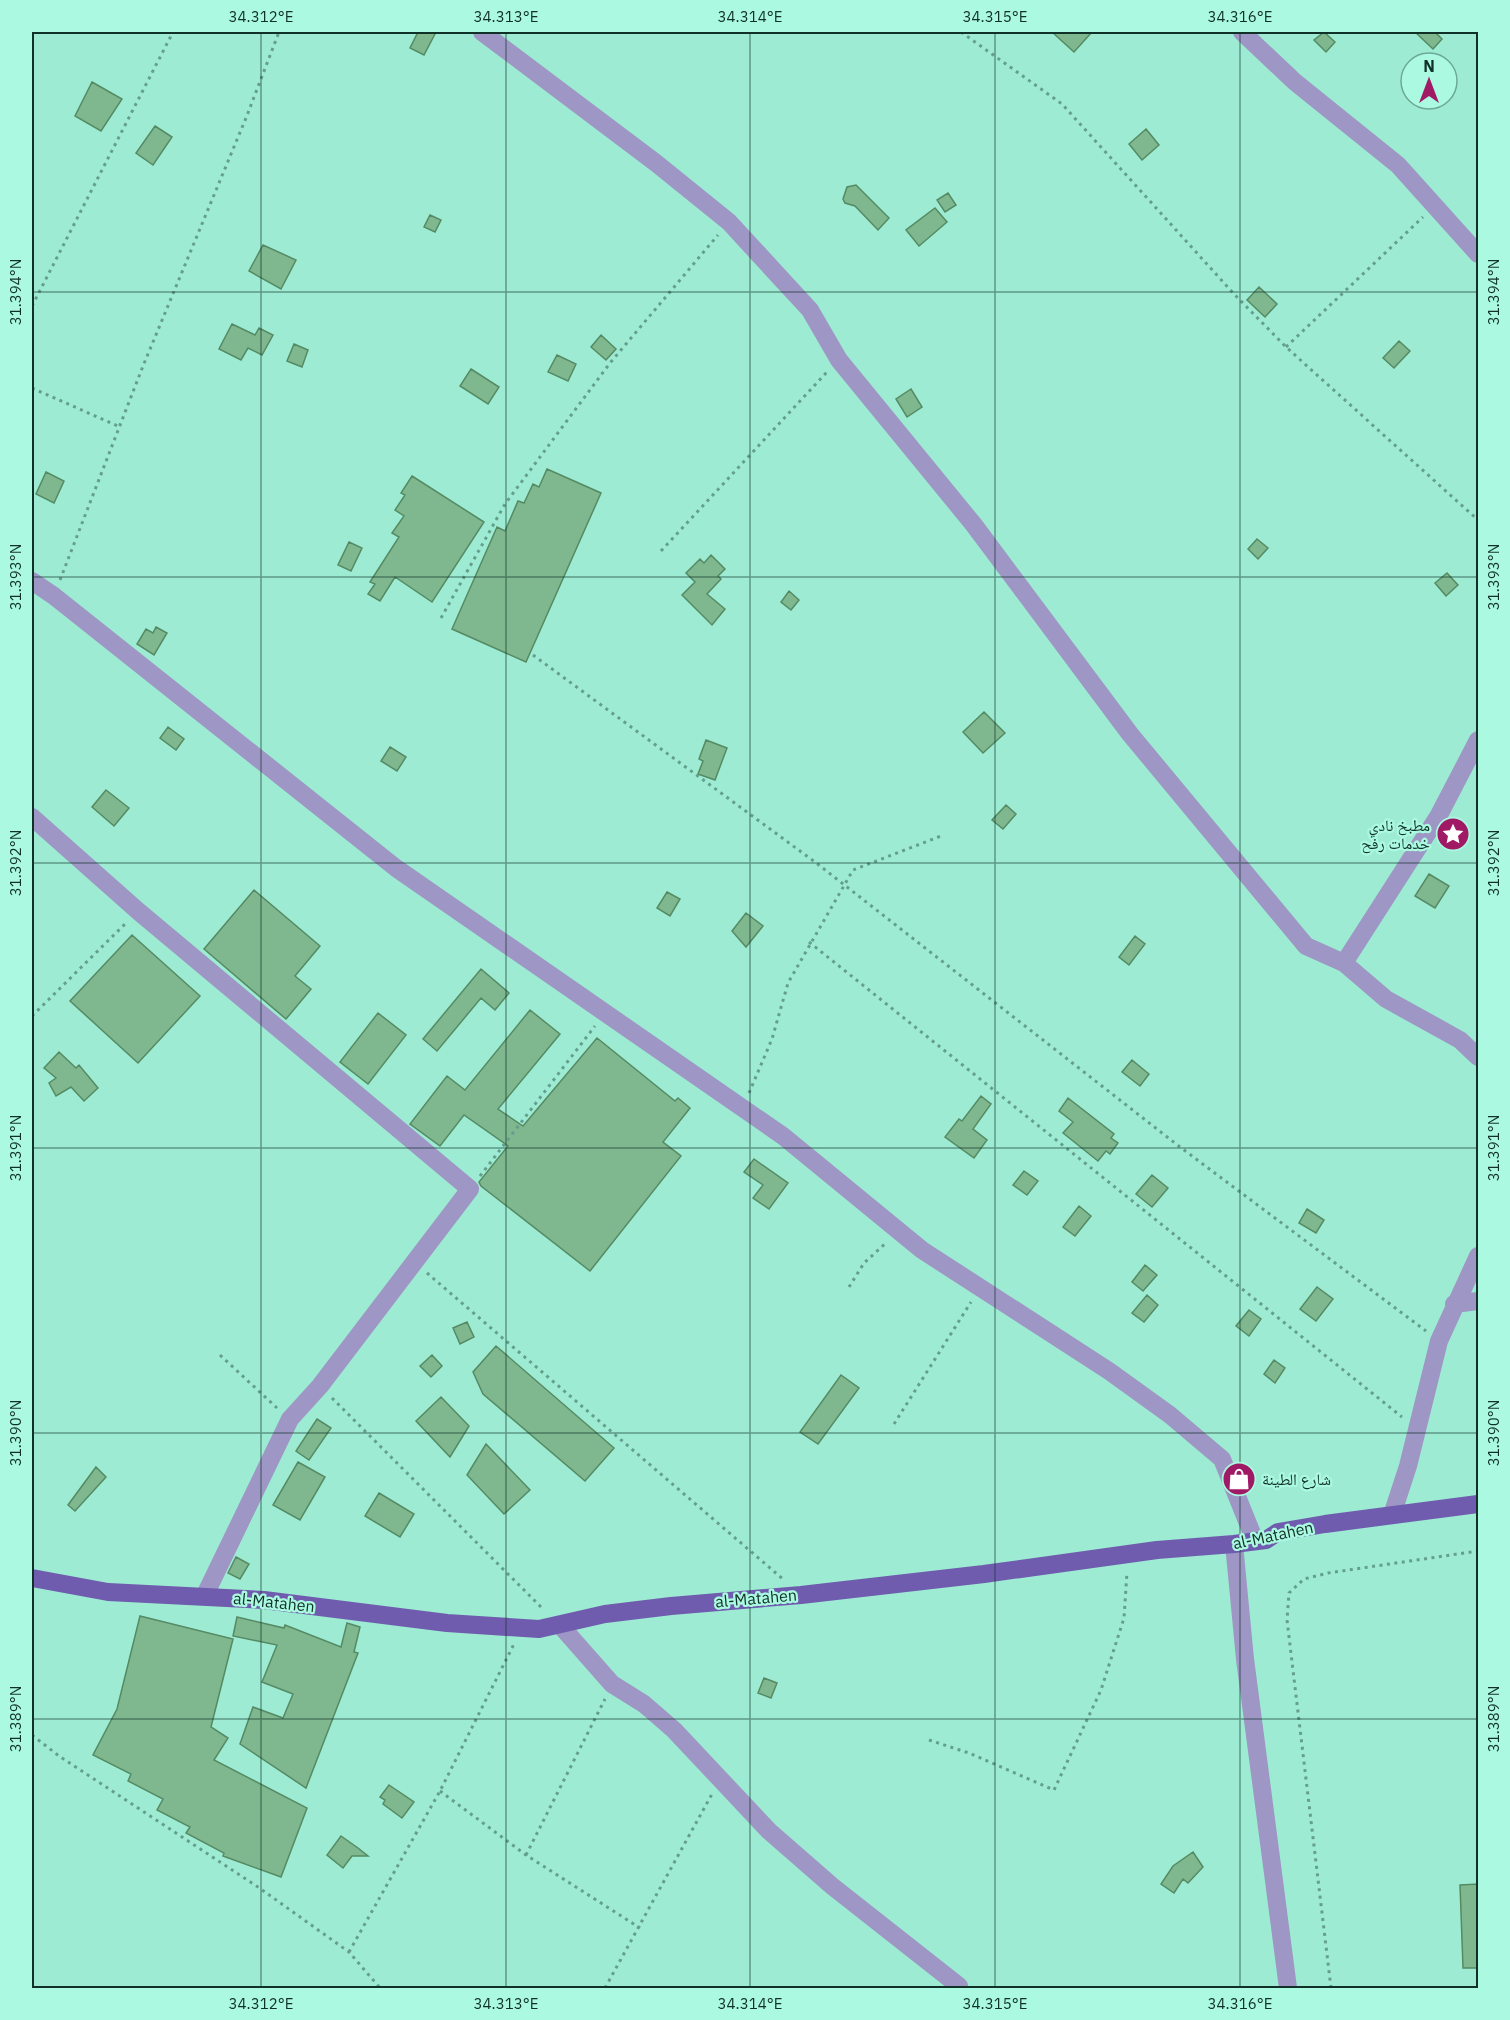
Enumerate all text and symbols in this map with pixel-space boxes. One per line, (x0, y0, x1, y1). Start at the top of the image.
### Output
text: 34.312°E (229, 7, 293, 26)
text: 34.313°E (474, 7, 538, 26)
text: 34.314°E (718, 7, 782, 26)
text: 34.315°E (963, 7, 1027, 26)
text: 34.316°E (1208, 7, 1272, 26)
north arrow (1399, 51, 1459, 111)
text: N (1423, 56, 1435, 76)
text: 31.394°N (6, 259, 25, 325)
text: 31.394°N (1484, 259, 1503, 325)
text: 31.393°N (6, 544, 25, 610)
text: 31.393°N (1484, 544, 1503, 610)
place label: مطبخ نادي خدمات رفح (1361, 815, 1430, 854)
place icon: مطبخ نادي خدمات رفح (1435, 816, 1471, 852)
text: 31.392°N (6, 830, 25, 896)
text: 31.392°N (1484, 830, 1503, 896)
text: 31.391°N (6, 1115, 25, 1181)
text: 31.391°N (1484, 1115, 1503, 1181)
text: 31.390°N (6, 1400, 25, 1466)
text: 31.390°N (1484, 1400, 1503, 1466)
shop icon: شارع الطينة (1221, 1461, 1257, 1497)
place label: شارع الطينة (1262, 1469, 1331, 1490)
street label: al-Matahen (1231, 1517, 1315, 1553)
street label: al-Matahen (714, 1584, 798, 1612)
street label: al-Matahen (232, 1588, 316, 1616)
text: 31.389°N (6, 1686, 25, 1752)
text: 31.389°N (1484, 1686, 1503, 1752)
text: 34.312°E (229, 1994, 293, 2013)
text: 34.313°E (474, 1994, 538, 2013)
text: 34.314°E (718, 1994, 782, 2013)
text: 34.315°E (963, 1994, 1027, 2013)
text: 34.316°E (1208, 1994, 1272, 2013)

